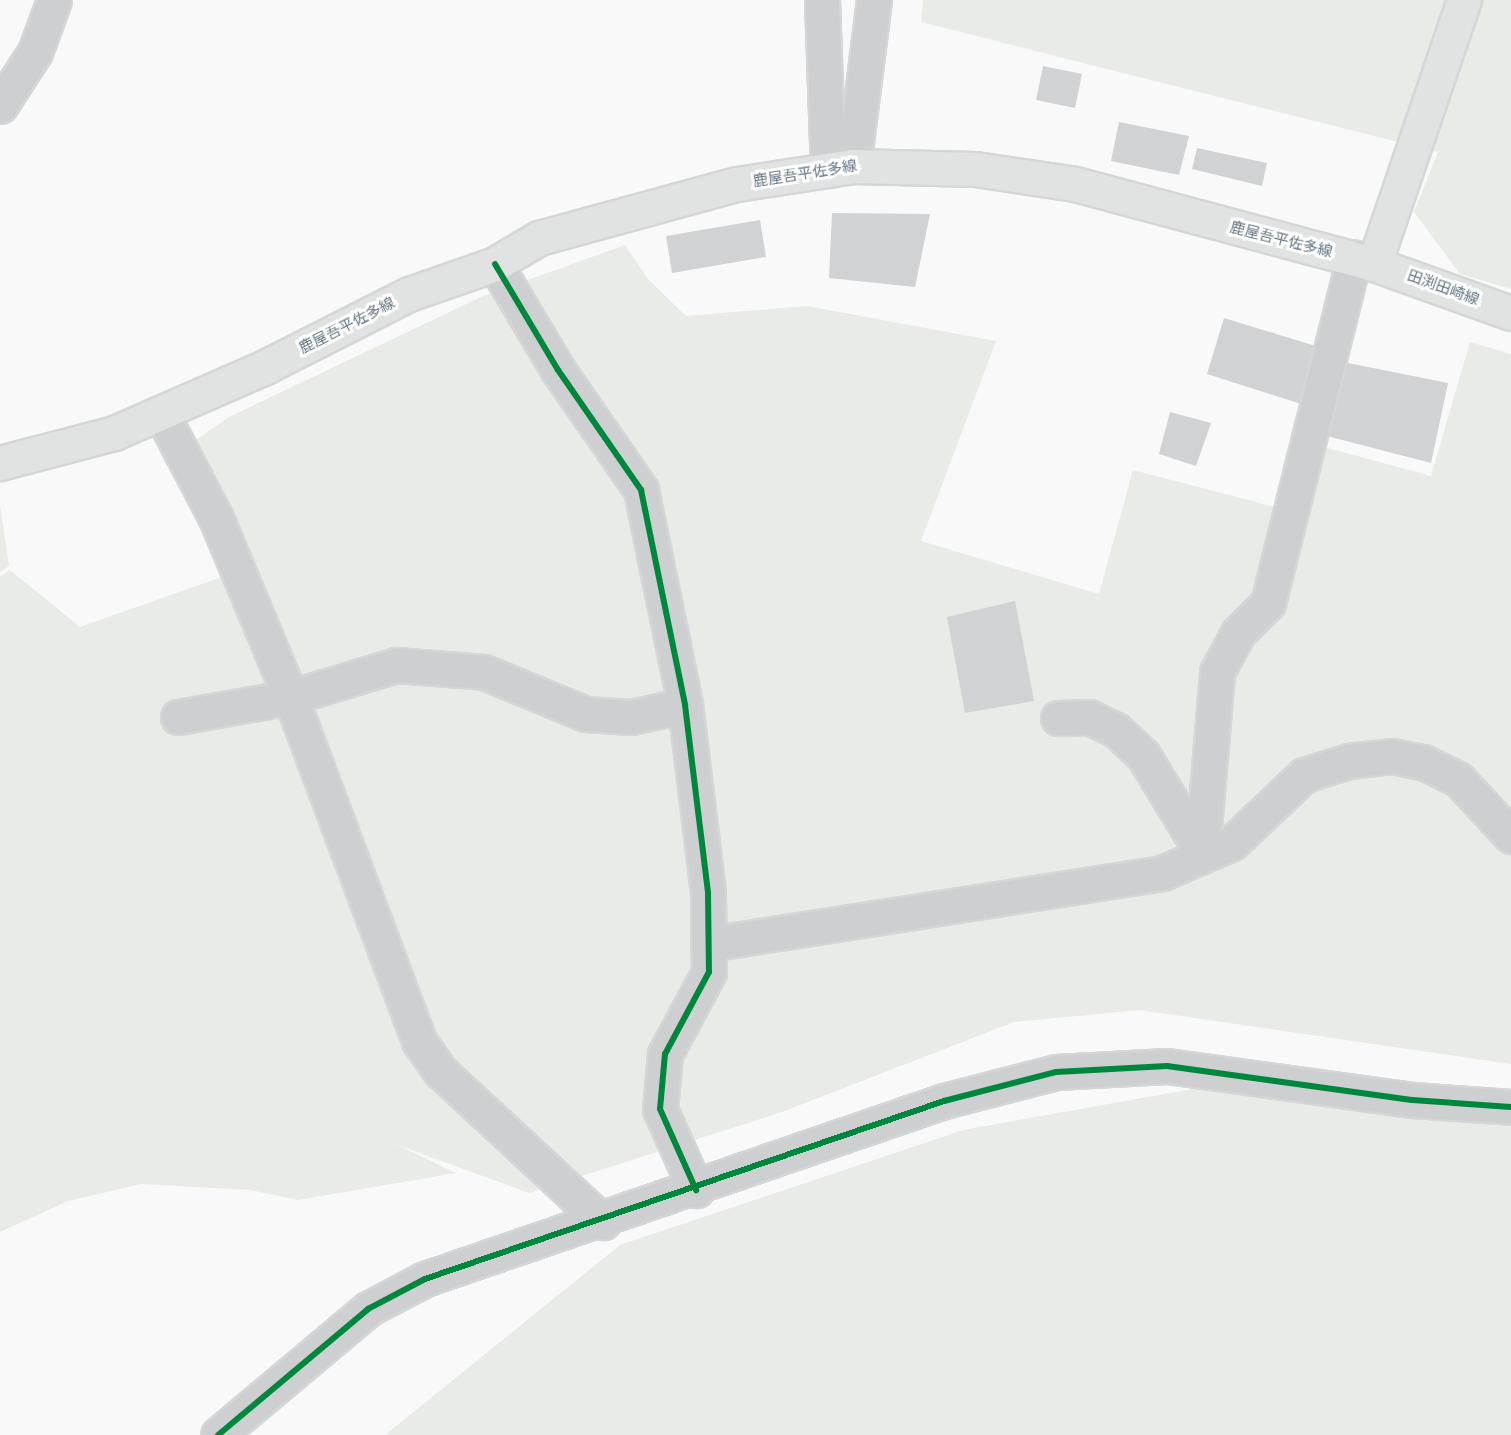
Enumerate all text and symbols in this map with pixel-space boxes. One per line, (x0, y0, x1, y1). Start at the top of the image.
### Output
street label: 鹿屋吾平佐多線 (752, 157, 858, 191)
street label: 鹿屋吾平佐多線 (1228, 219, 1334, 261)
street label: 田渕田崎線 (1405, 267, 1481, 309)
street label: 鹿屋吾平佐多線 (296, 294, 398, 358)

